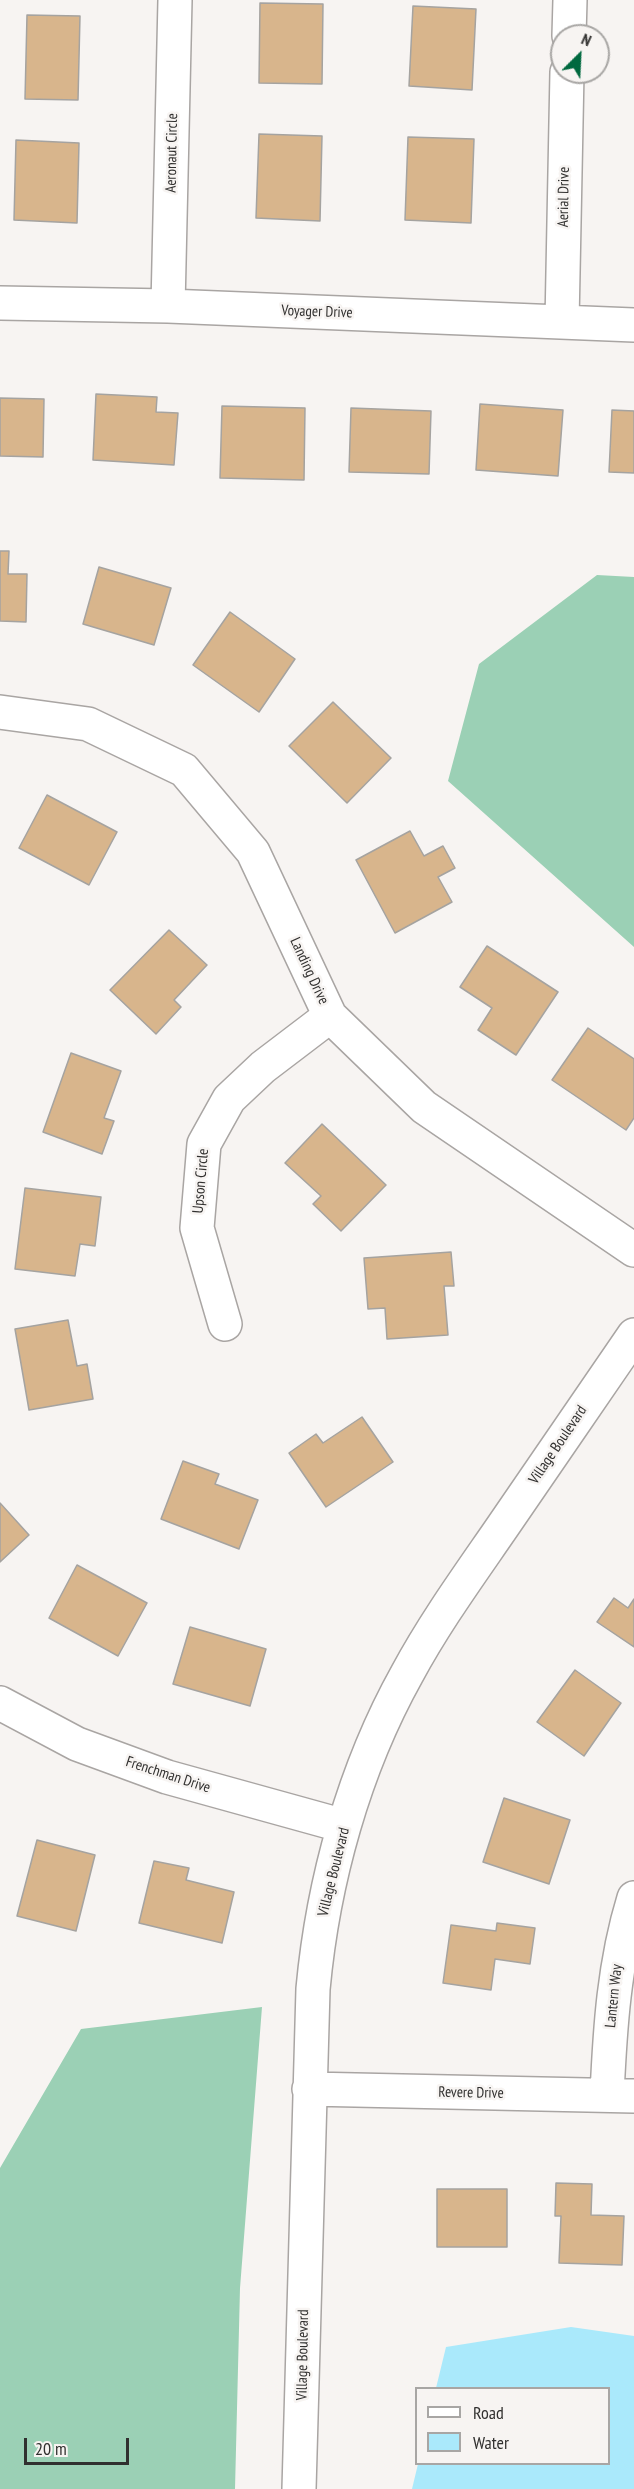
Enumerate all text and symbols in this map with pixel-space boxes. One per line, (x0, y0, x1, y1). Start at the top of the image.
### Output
north arrow (550, 24, 610, 84)
text: N (578, 28, 595, 50)
street label: Aeronaut Circle (162, 113, 182, 193)
street label: Aerial Drive (554, 167, 574, 227)
street label: Voyager Drive (281, 302, 353, 322)
street label: Landing Drive (286, 935, 332, 1007)
street label: Upson Circle (189, 1148, 213, 1214)
street label: Village Boulevard (525, 1402, 591, 1488)
street label: Frenchman Drive (123, 1753, 213, 1797)
street label: Village Boulevard (314, 1826, 354, 1918)
street label: Lantern Way (602, 1963, 626, 2029)
street label: Revere Drive (438, 2083, 504, 2103)
street label: Village Boulevard (293, 2309, 313, 2401)
legend (415, 2387, 610, 2465)
text: Road (473, 2401, 504, 2424)
scale bar (27, 2426, 132, 2464)
text: Water (473, 2431, 509, 2454)
text: 20 m (35, 2437, 67, 2460)

